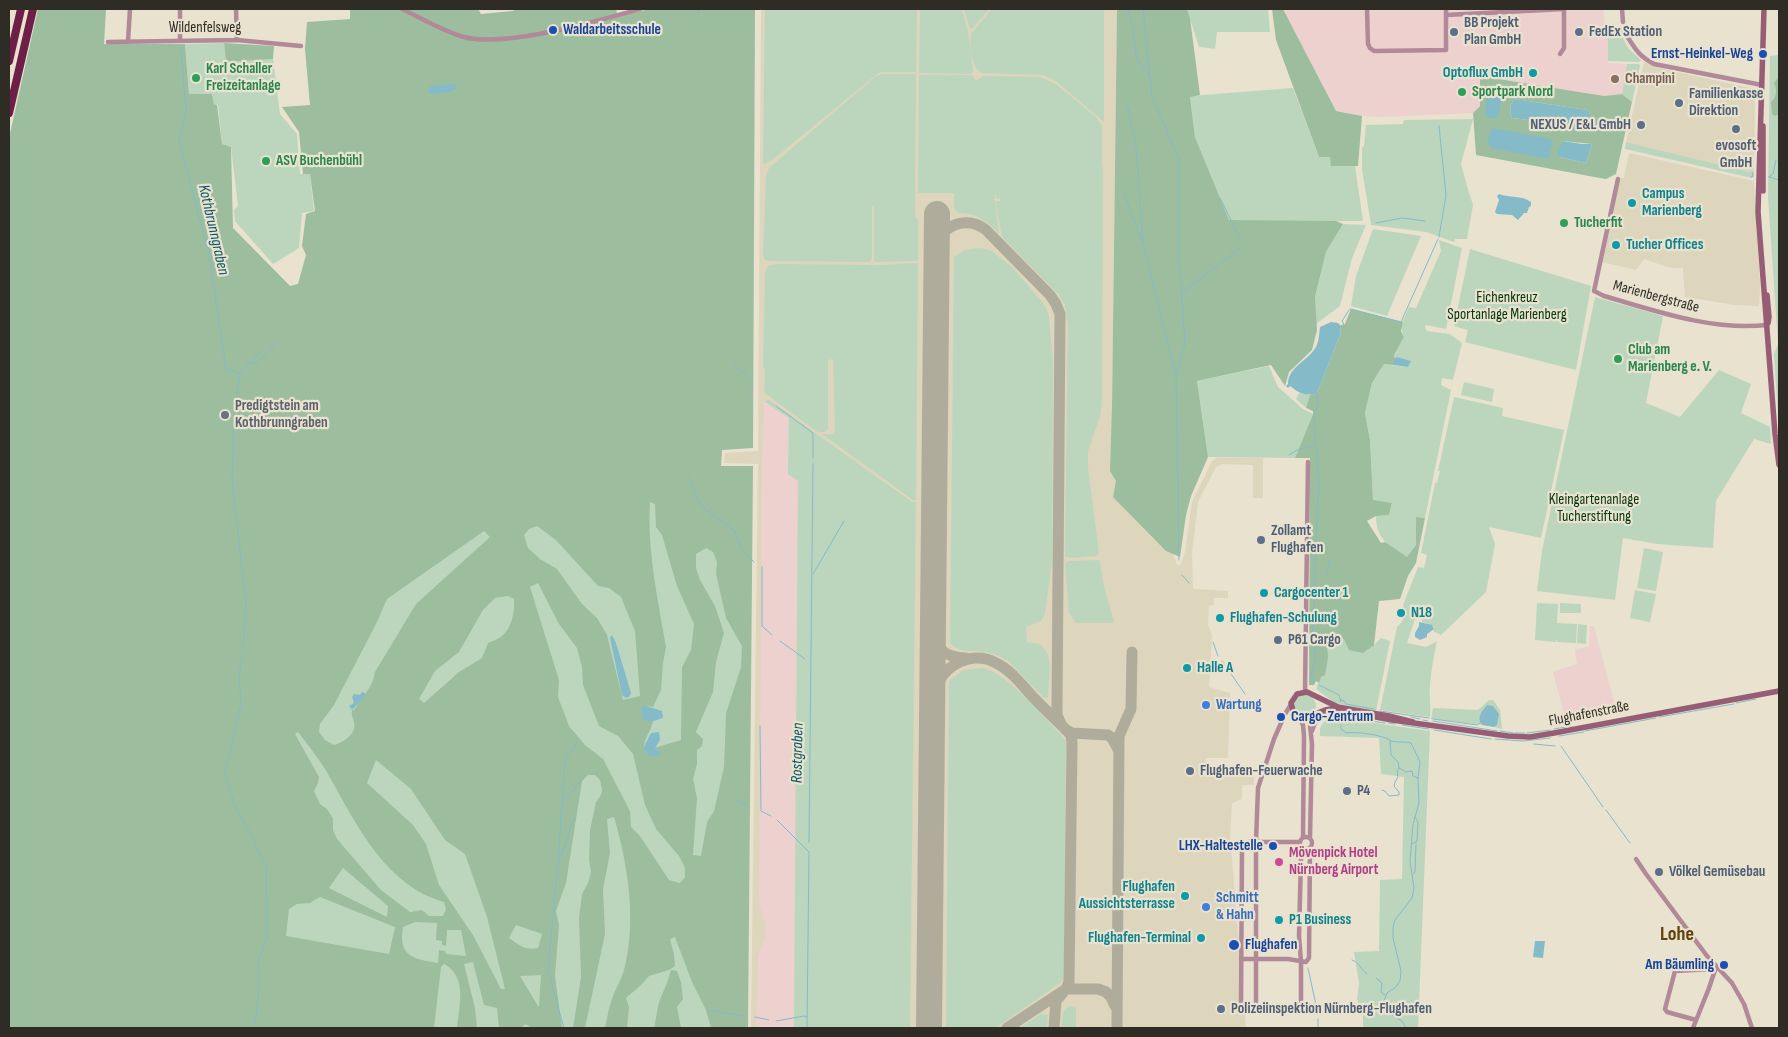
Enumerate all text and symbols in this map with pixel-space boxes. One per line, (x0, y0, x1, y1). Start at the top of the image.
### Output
place label: BB Projekt Plan GmbH (1464, 14, 1521, 49)
street label: Wildenfelsweg (169, 19, 241, 37)
place label: Waldarbeitsschule (563, 21, 661, 39)
place label: FedEx Station (1589, 23, 1662, 41)
marker: Waldarbeitsschule (547, 24, 559, 36)
marker: BB Projekt Plan GmbH (1448, 26, 1460, 38)
marker: FedEx Station (1573, 26, 1585, 38)
place label: Ernst-Heinkel-Weg (1651, 45, 1753, 63)
marker: Ernst-Heinkel-Weg (1757, 48, 1769, 60)
place label: Karl Schaller Freizeitanlage (206, 60, 281, 95)
place label: Optoflux GmbH (1443, 64, 1523, 82)
marker: Optoflux GmbH (1527, 67, 1539, 79)
place label: Champini (1625, 70, 1675, 88)
marker: Karl Schaller Freizeitanlage (190, 72, 202, 84)
marker: Champini (1609, 73, 1621, 85)
place label: Sportpark Nord (1472, 83, 1553, 101)
place label: Familienkasse Direktion (1689, 85, 1763, 120)
marker: Sportpark Nord (1456, 86, 1468, 98)
marker: Familienkasse Direktion (1673, 97, 1685, 109)
place label: NEXUS / E&L GmbH (1530, 116, 1631, 134)
marker: NEXUS / E&L GmbH (1635, 119, 1647, 131)
marker: evosoft GmbH (1730, 123, 1742, 135)
place label: evosoft GmbH (1715, 137, 1757, 172)
place label: ASV Buchenbühl (276, 152, 362, 170)
marker: ASV Buchenbühl (260, 155, 272, 167)
water label: Kothbrunngraben (193, 183, 233, 277)
place label: Campus Marienberg (1642, 185, 1702, 220)
marker: Campus Marienberg (1626, 197, 1638, 209)
place label: Tucherfit (1574, 214, 1622, 232)
marker: Tucherfit (1558, 217, 1570, 229)
place label: Tucher Offices (1626, 236, 1704, 254)
marker: Tucher Offices (1610, 239, 1622, 251)
street label: Marienbergstraße (1611, 277, 1701, 317)
park label: Eichenkreuz Sportanlage Marienberg (1447, 289, 1567, 324)
place label: Club am Marienberg e. V. (1628, 341, 1712, 376)
marker: Club am Marienberg e. V. (1612, 353, 1624, 365)
place label: Predigtstein am Kothbrunngraben (235, 397, 328, 432)
marker: Predigtstein am Kothbrunngraben (219, 409, 231, 421)
park label: Kleingartenanlage Tucherstiftung (1549, 491, 1639, 526)
place label: Zollamt Flughafen (1271, 522, 1323, 557)
marker: Zollamt Flughafen (1255, 534, 1267, 546)
place label: Cargocenter 1 (1274, 584, 1348, 602)
marker: Cargocenter 1 (1258, 587, 1270, 599)
place label: N18 (1411, 604, 1432, 622)
marker: N18 (1395, 607, 1407, 619)
place label: Flughafen-Schulung (1230, 609, 1337, 627)
marker: Flughafen-Schulung (1214, 612, 1226, 624)
place label: P61 Cargo (1288, 631, 1341, 649)
marker: P61 Cargo (1272, 634, 1284, 646)
place label: Halle A (1197, 659, 1233, 677)
marker: Halle A (1181, 662, 1193, 674)
place label: Wartung (1216, 696, 1262, 714)
street label: Flughafenstraße (1547, 697, 1631, 731)
marker: Wartung (1200, 699, 1212, 711)
place label: Cargo-Zentrum (1291, 708, 1373, 726)
marker: Cargo-Zentrum (1275, 711, 1287, 723)
water label: Rostgraben (788, 723, 808, 783)
place label: Flughafen-Feuerwache (1200, 762, 1323, 780)
marker: Flughafen-Feuerwache (1184, 765, 1196, 777)
place label: P4 (1357, 782, 1370, 800)
marker: P4 (1341, 785, 1353, 797)
place label: LHX-Haltestelle (1179, 837, 1263, 855)
marker: LHX-Haltestelle (1267, 840, 1279, 852)
place label: Mövenpick Hotel Nürnberg Airport (1289, 844, 1378, 879)
marker: Mövenpick Hotel Nürnberg Airport (1273, 856, 1285, 868)
place label: Völkel Gemüsebau (1669, 863, 1765, 881)
marker: Völkel Gemüsebau (1653, 866, 1665, 878)
place label: Flughafen Aussichtsterrasse (1079, 878, 1175, 913)
place label: Schmitt & Hahn (1216, 889, 1259, 924)
marker: Flughafen Aussichtsterrasse (1179, 890, 1191, 902)
marker: Schmitt & Hahn (1200, 901, 1212, 913)
place label: P1 Business (1289, 911, 1351, 929)
marker: P1 Business (1273, 914, 1285, 926)
district label: Lohe (1660, 923, 1694, 947)
place label: Flughafen-Terminal (1088, 929, 1191, 947)
marker: Flughafen-Terminal (1195, 932, 1207, 944)
place label: Flughafen (1245, 936, 1297, 954)
marker: Flughafen (1227, 938, 1241, 952)
place label: Am Bäumling (1645, 956, 1714, 974)
marker: Am Bäumling (1718, 959, 1730, 971)
place label: Polizeiinspektion Nürnberg-Flughafen (1231, 1000, 1432, 1018)
marker: Polizeiinspektion Nürnberg-Flughafen (1215, 1003, 1227, 1015)

